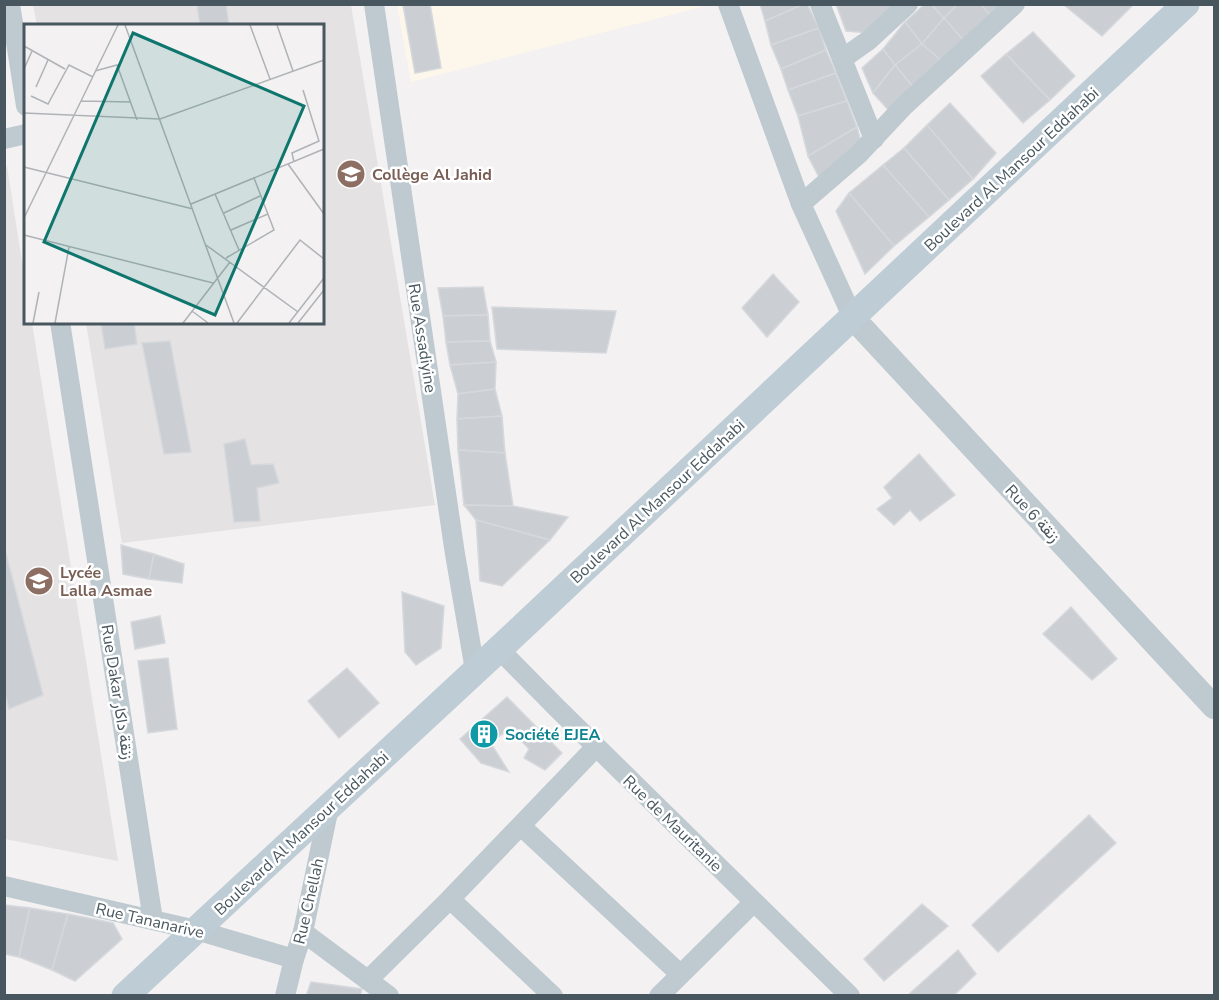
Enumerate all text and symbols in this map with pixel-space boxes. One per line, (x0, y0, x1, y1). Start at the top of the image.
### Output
inset map (24, 24, 324, 324)
street label: Boulevard Al Mansour Eddahabi (920, 83, 1104, 257)
school or university icon: Collège Al Jahid (335, 158, 367, 190)
place label: Collège Al Jahid (372, 164, 492, 186)
street label: Rue Assadiyine (403, 282, 442, 394)
street label: Boulevard Al Mansour Eddahabi (566, 415, 750, 589)
street label: Rue 6 زنقة (1000, 480, 1065, 547)
place label: Lycée Lalla Asmae (60, 562, 152, 602)
school or university icon: Lycée Lalla Asmae (23, 565, 55, 597)
street label: Rue Dakar زنقة داكار (95, 623, 139, 761)
building icon: Société EJEA (468, 718, 500, 750)
place label: Société EJEA (505, 724, 600, 746)
street label: Boulevard Al Mansour Eddahabi (210, 747, 394, 921)
street label: Rue de Mauritanie (618, 771, 727, 877)
street label: Rue Chellah (288, 856, 330, 946)
street label: Rue Tananarive (94, 898, 206, 944)

